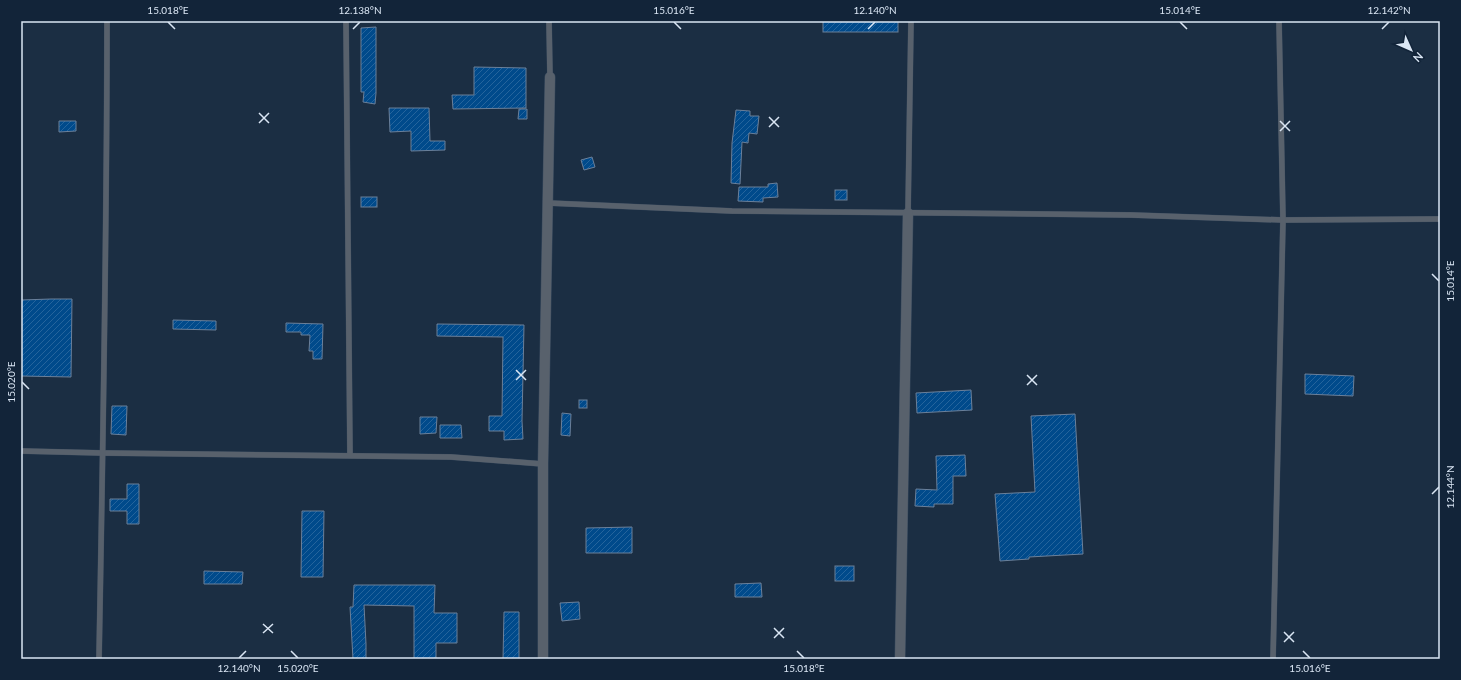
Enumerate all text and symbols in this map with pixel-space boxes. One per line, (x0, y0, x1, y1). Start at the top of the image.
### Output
text: 15.018°E (147, 4, 189, 16)
text: 12.138°N (338, 4, 382, 16)
text: 15.016°E (653, 4, 695, 16)
text: 12.140°N (853, 4, 897, 16)
text: 15.014°E (1159, 4, 1201, 16)
text: 12.142°N (1367, 4, 1411, 16)
north arrow (1391, 30, 1431, 70)
text: N (1411, 50, 1426, 65)
text: 15.014°E (1444, 260, 1456, 302)
text: 15.020°E (5, 361, 17, 403)
text: 12.144°N (1444, 465, 1456, 509)
text: 12.140°N (217, 662, 261, 674)
text: 15.020°E (277, 662, 319, 674)
text: 15.018°E (783, 662, 825, 674)
text: 15.016°E (1289, 662, 1331, 674)

